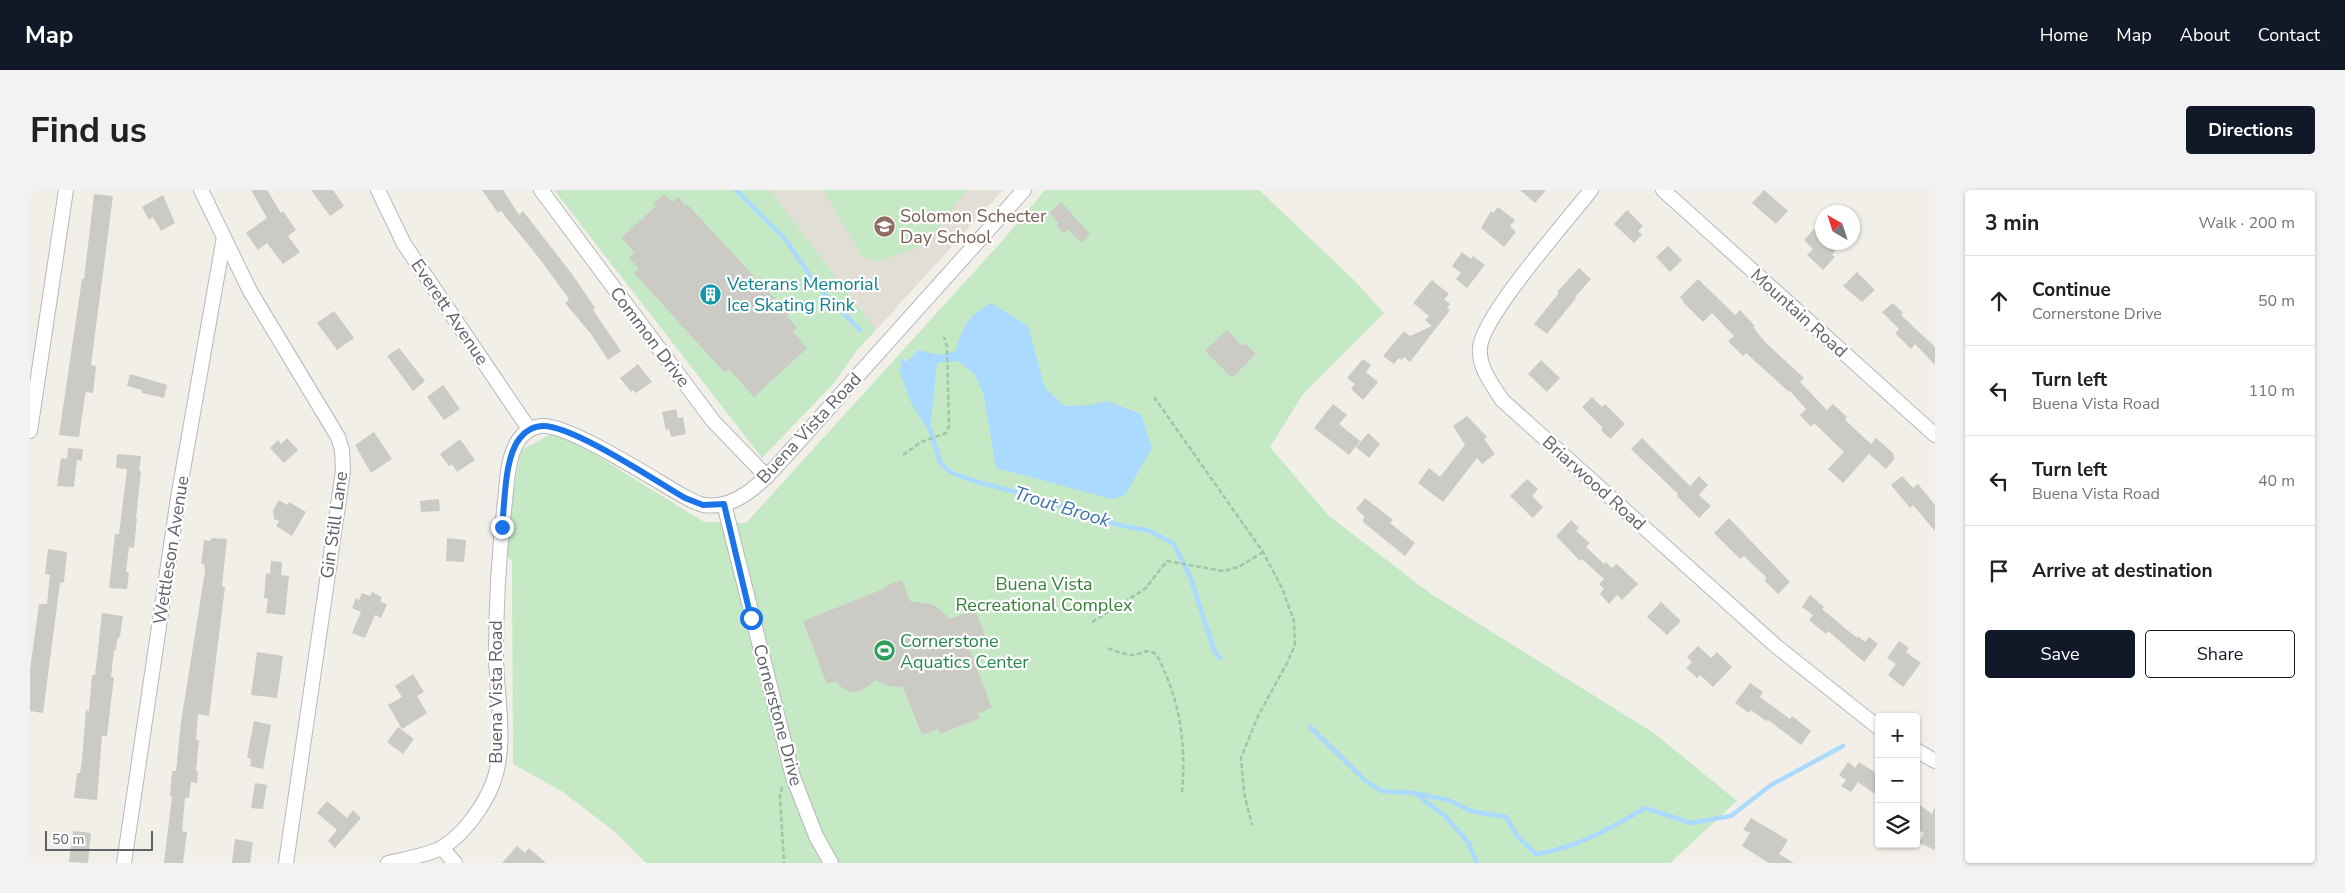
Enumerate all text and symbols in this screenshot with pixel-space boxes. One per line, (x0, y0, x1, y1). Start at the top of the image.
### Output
text: Map (25, 19, 73, 51)
text: Home (2040, 23, 2088, 47)
text: Map (2116, 23, 2152, 47)
text: About (2180, 23, 2230, 47)
text: Contact (2258, 23, 2320, 47)
button: Directions (2186, 106, 2315, 154)
text: Find us (30, 107, 147, 154)
place label: Solomon Schecter Day School (900, 204, 1047, 249)
north arrow (1815, 205, 1860, 250)
text: 3 min (1985, 209, 2039, 237)
text: Walk · 200 m (2199, 212, 2295, 234)
school or university icon: Solomon Schecter Day School (872, 214, 896, 238)
street label: Everett Avenue (406, 254, 494, 370)
street label: Mountain Road (1745, 263, 1853, 363)
place label: Veterans Memorial Ice Skating Rink (726, 272, 880, 317)
text: Continue (2032, 277, 2111, 303)
street label: Common Drive (604, 282, 696, 392)
building icon: Veterans Memorial Ice Skating Rink (699, 282, 723, 306)
icon: ahead (1985, 287, 2013, 315)
text: 50 m (2258, 290, 2295, 312)
text: Cornerstone Drive (2032, 303, 2162, 325)
street label: Buena Vista Road (751, 367, 867, 489)
text: Turn left (2032, 367, 2107, 393)
icon: left (1985, 377, 2013, 405)
text: 110 m (2248, 380, 2295, 402)
text: Buena Vista Road (2032, 393, 2160, 415)
street label: Briarwood Road (1537, 430, 1651, 536)
text: Turn left (2032, 457, 2107, 483)
icon: left (1985, 467, 2013, 495)
street label: Gin Still Lane (315, 470, 353, 580)
text: 40 m (2258, 470, 2295, 492)
street label: Wettleson Avenue (147, 474, 195, 626)
water label: Trout Brook (1011, 480, 1114, 534)
text: Buena Vista Road (2032, 483, 2160, 505)
route end (491, 516, 514, 539)
icon: arrive (1985, 557, 2013, 585)
text: Arrive at destination (2032, 558, 2213, 584)
park label: Buena Vista Recreational Complex (956, 572, 1133, 617)
route start (740, 607, 763, 630)
street label: Buena Vista Road (484, 620, 508, 764)
place label: Cornerstone Aquatics Center (900, 629, 1029, 674)
button: Save (1985, 630, 2135, 678)
button: Share (2145, 630, 2295, 678)
sports icon: Cornerstone Aquatics Center (872, 639, 896, 663)
street label: Cornerstone Drive (748, 641, 808, 789)
map controls (1875, 713, 1920, 848)
button: + (1875, 713, 1920, 758)
button: − (1875, 758, 1920, 803)
button: layers (1875, 803, 1920, 848)
scale bar (45, 828, 152, 851)
text: 50 m (52, 830, 84, 849)

